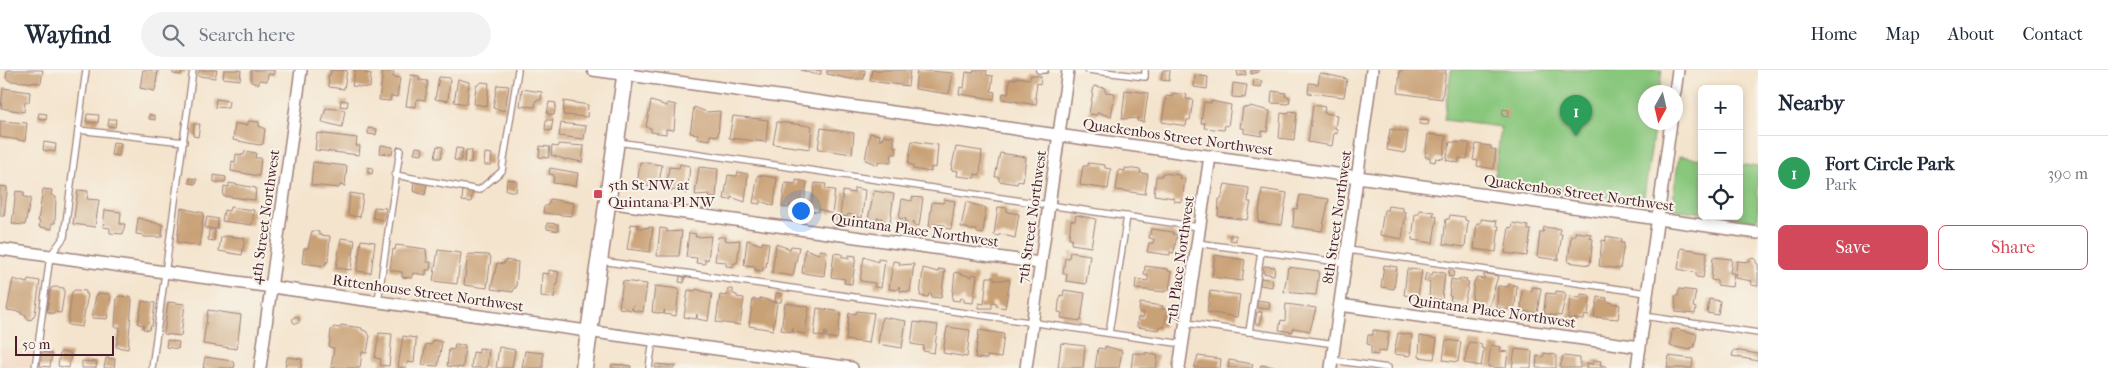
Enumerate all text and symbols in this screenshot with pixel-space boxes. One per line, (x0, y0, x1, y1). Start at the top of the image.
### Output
search box (141, 12, 491, 57)
text: Wayfind (25, 21, 111, 49)
icon: search (159, 21, 187, 49)
text: Search here (199, 24, 295, 46)
text: Home (1810, 24, 1857, 45)
text: Map (1885, 24, 1920, 45)
text: About (1948, 24, 1994, 45)
text: Contact (2022, 24, 2083, 45)
north arrow (1638, 85, 1683, 130)
map controls (1698, 85, 1743, 220)
button: + (1698, 85, 1743, 130)
text: Nearby (1778, 91, 1844, 115)
pin: 1 (1560, 95, 1592, 136)
street label: Quackenbos Street Northwest (1082, 115, 1275, 159)
button: − (1698, 130, 1743, 175)
street label: 4th Street Northwest (247, 148, 283, 286)
street label: 7th Street Northwest (1014, 148, 1050, 285)
street label: 8th Street Northwest (1319, 148, 1355, 285)
text: Fort Circle Park (1825, 153, 1955, 175)
text: 1 (1791, 164, 1797, 183)
text: 390 m (2047, 164, 2088, 183)
street label: Quackenbos Street Northwest (1483, 171, 1676, 215)
button: locate (1698, 175, 1743, 220)
text: Park (1825, 175, 1857, 194)
place label: 5th St NW at Quintana Pl NW (608, 176, 716, 211)
marker: 5th St NW at Quintana Pl NW (592, 188, 604, 200)
street label: 7th Place Northwest (1162, 194, 1198, 325)
your location (788, 198, 814, 224)
street label: Quintana Place Northwest (830, 209, 1001, 251)
button: Save (1778, 225, 1928, 270)
button: Share (1938, 225, 2088, 270)
street label: Rittenhouse Street Northwest (331, 271, 525, 315)
street label: Quintana Place Northwest (1407, 290, 1578, 332)
scale bar (15, 333, 114, 356)
text: 50 m (22, 336, 50, 353)

